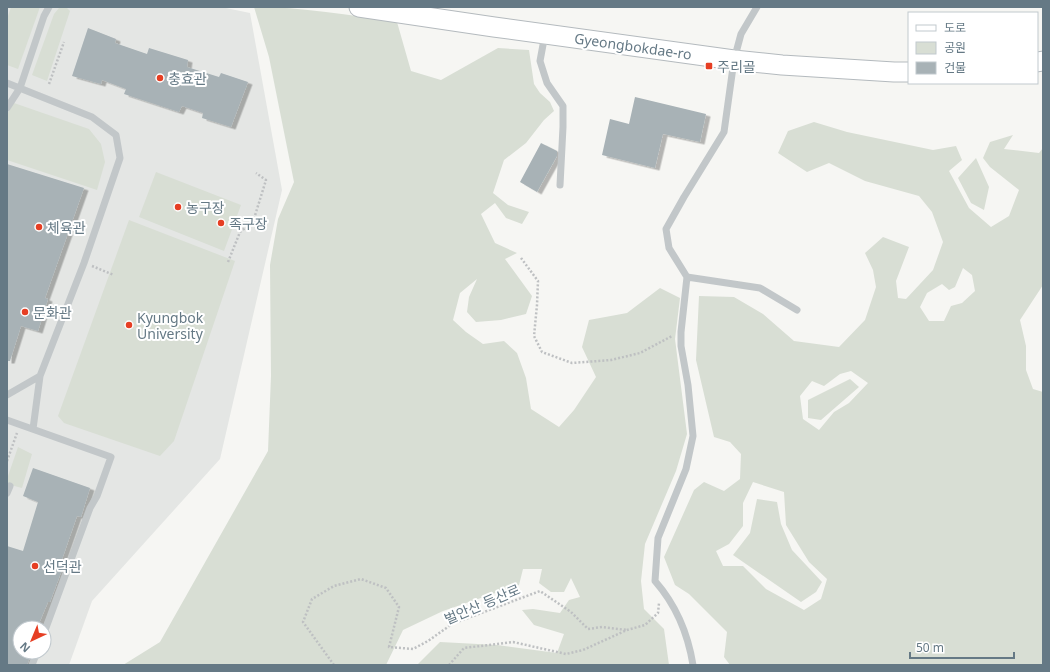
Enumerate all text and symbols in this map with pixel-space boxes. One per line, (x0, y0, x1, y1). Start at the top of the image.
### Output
legend (908, 12, 1038, 84)
text: 도로 (944, 19, 966, 36)
street label: Gyeongbokdae-ro (573, 28, 693, 64)
text: 공원 (944, 39, 966, 56)
place label: 주리골 (717, 57, 756, 76)
text: 건물 (944, 59, 966, 76)
marker: 주리골 (704, 61, 714, 71)
place label: 충효관 (168, 69, 207, 88)
marker: 충효관 (155, 73, 165, 83)
place label: 농구장 (186, 198, 225, 217)
marker: 농구장 (173, 202, 183, 212)
place label: 족구장 (229, 214, 268, 233)
place label: 체육관 (47, 218, 86, 237)
marker: 족구장 (216, 218, 226, 228)
marker: 체육관 (34, 222, 44, 232)
place label: 문화관 (33, 303, 72, 322)
marker: 문화관 (20, 307, 30, 317)
place label: Kyungbok University (137, 308, 204, 343)
marker: Kyungbok University (124, 320, 134, 330)
place label: 선덕관 (43, 557, 82, 576)
marker: 선덕관 (30, 561, 40, 571)
street label: 벌안산 등산로 (441, 579, 523, 629)
north arrow (12, 620, 52, 660)
scale bar (910, 634, 1014, 660)
text: N (16, 639, 33, 656)
text: 50 m (916, 639, 944, 656)

